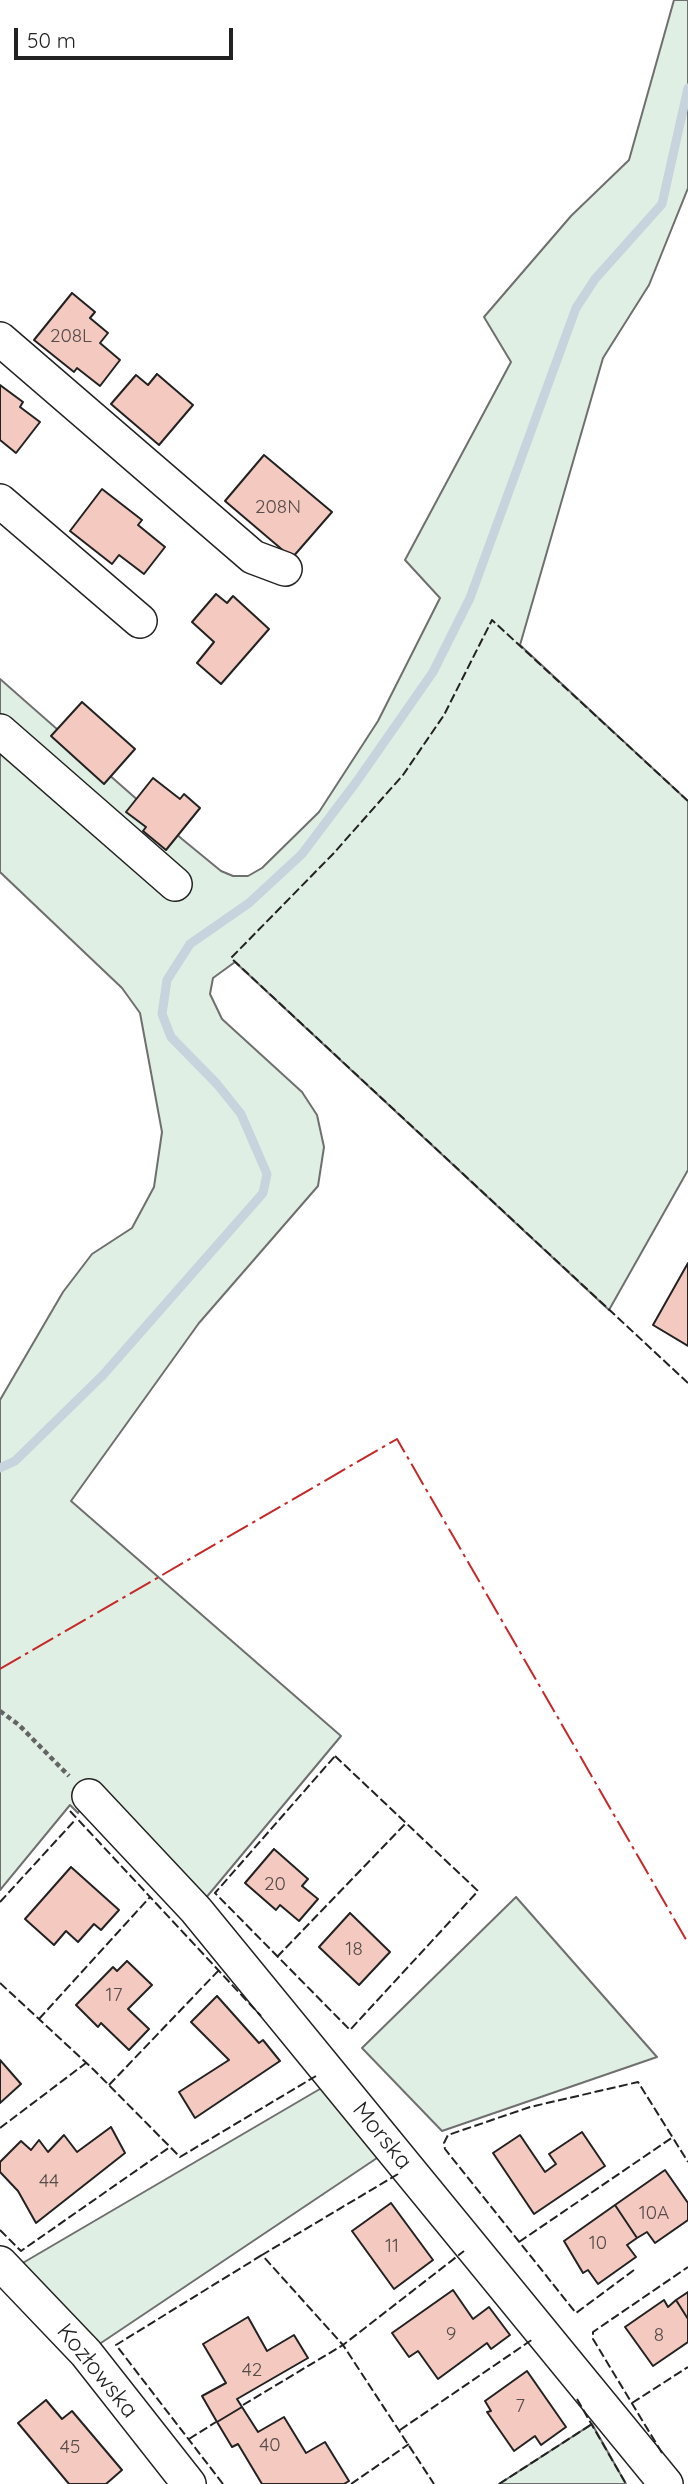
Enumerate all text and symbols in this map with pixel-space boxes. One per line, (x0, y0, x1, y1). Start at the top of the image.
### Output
scale bar (18, 14, 236, 58)
text: 50 m (27, 27, 76, 53)
house number: 208L (50, 325, 92, 347)
house number: 208N (255, 496, 301, 518)
house number: 20 (264, 1873, 286, 1895)
house number: 18 (345, 1938, 363, 1960)
house number: 17 (106, 1984, 122, 2006)
street label: Morska (347, 2097, 417, 2175)
house number: 44 (39, 2170, 59, 2192)
house number: 10A (639, 2202, 669, 2224)
house number: 10 (589, 2232, 607, 2254)
house number: 11 (385, 2235, 399, 2257)
street label: Kozłowska (51, 2318, 143, 2424)
house number: 9 (446, 2323, 456, 2345)
house number: 8 (654, 2324, 664, 2346)
house number: 42 (242, 2359, 262, 2381)
house number: 7 (515, 2395, 525, 2417)
house number: 40 (259, 2434, 281, 2456)
house number: 45 (60, 2436, 80, 2458)

